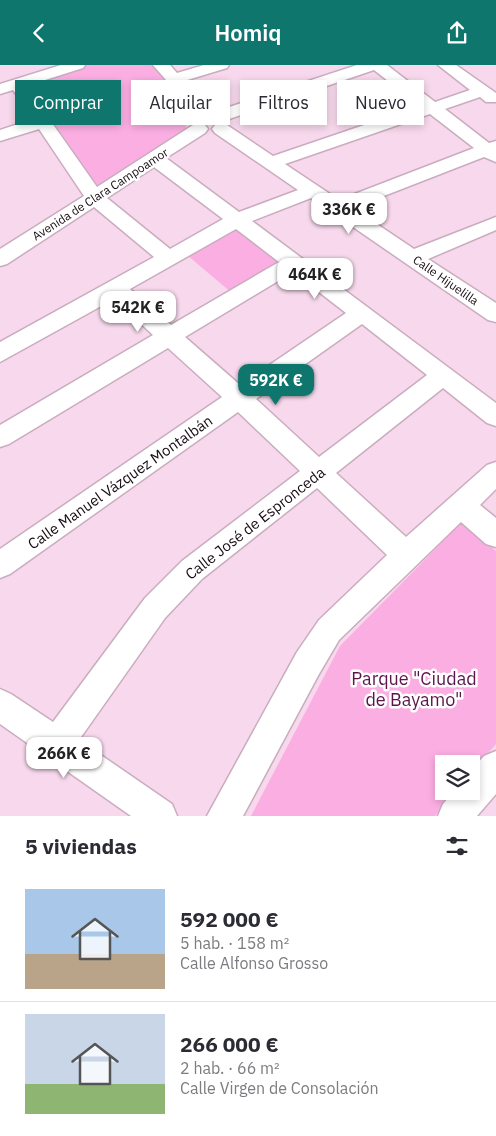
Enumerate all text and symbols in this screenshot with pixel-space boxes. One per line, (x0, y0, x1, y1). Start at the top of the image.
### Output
text: Homiq (215, 18, 282, 47)
icon: back (25, 19, 53, 47)
icon: share (443, 19, 471, 47)
chip: Comprar (15, 80, 121, 125)
chip: Alquilar (131, 80, 230, 125)
chip: Filtros (240, 80, 327, 125)
chip: Nuevo (337, 80, 424, 125)
street label: Avenida de Clara Campoamor (29, 144, 171, 244)
pin: 336K € (308, 193, 390, 235)
text: 336K € (322, 199, 376, 219)
street label: Calle Hijuelilla (410, 252, 482, 309)
pin: 464K € (274, 257, 356, 300)
text: 464K € (288, 264, 342, 284)
pin: 542K € (97, 291, 179, 333)
text: 542K € (111, 297, 165, 317)
pin: 592K € (235, 363, 317, 406)
text: 592K € (249, 370, 303, 390)
street label: Calle Manuel Vázquez Montalbán (24, 411, 216, 553)
street label: Calle José de Espronceda (181, 462, 329, 584)
park label: Parque "Ciudad de Bayamo" (351, 667, 477, 711)
pin: 266K € (23, 737, 105, 779)
text: 266K € (37, 743, 91, 763)
map controls (435, 755, 480, 800)
button: layers (435, 755, 480, 800)
text: 5 viviendas (25, 832, 137, 860)
icon: filters (443, 832, 471, 860)
text: 592 000 € (180, 905, 279, 933)
icon: home (65, 909, 125, 969)
text: 5 hab. · 158 m² (180, 933, 289, 953)
text: Calle Alfonso Grosso (180, 953, 328, 973)
text: 266 000 € (180, 1030, 279, 1058)
icon: home (65, 1034, 125, 1094)
text: 2 hab. · 66 m² (180, 1058, 280, 1078)
text: Calle Virgen de Consolación (180, 1078, 378, 1098)

